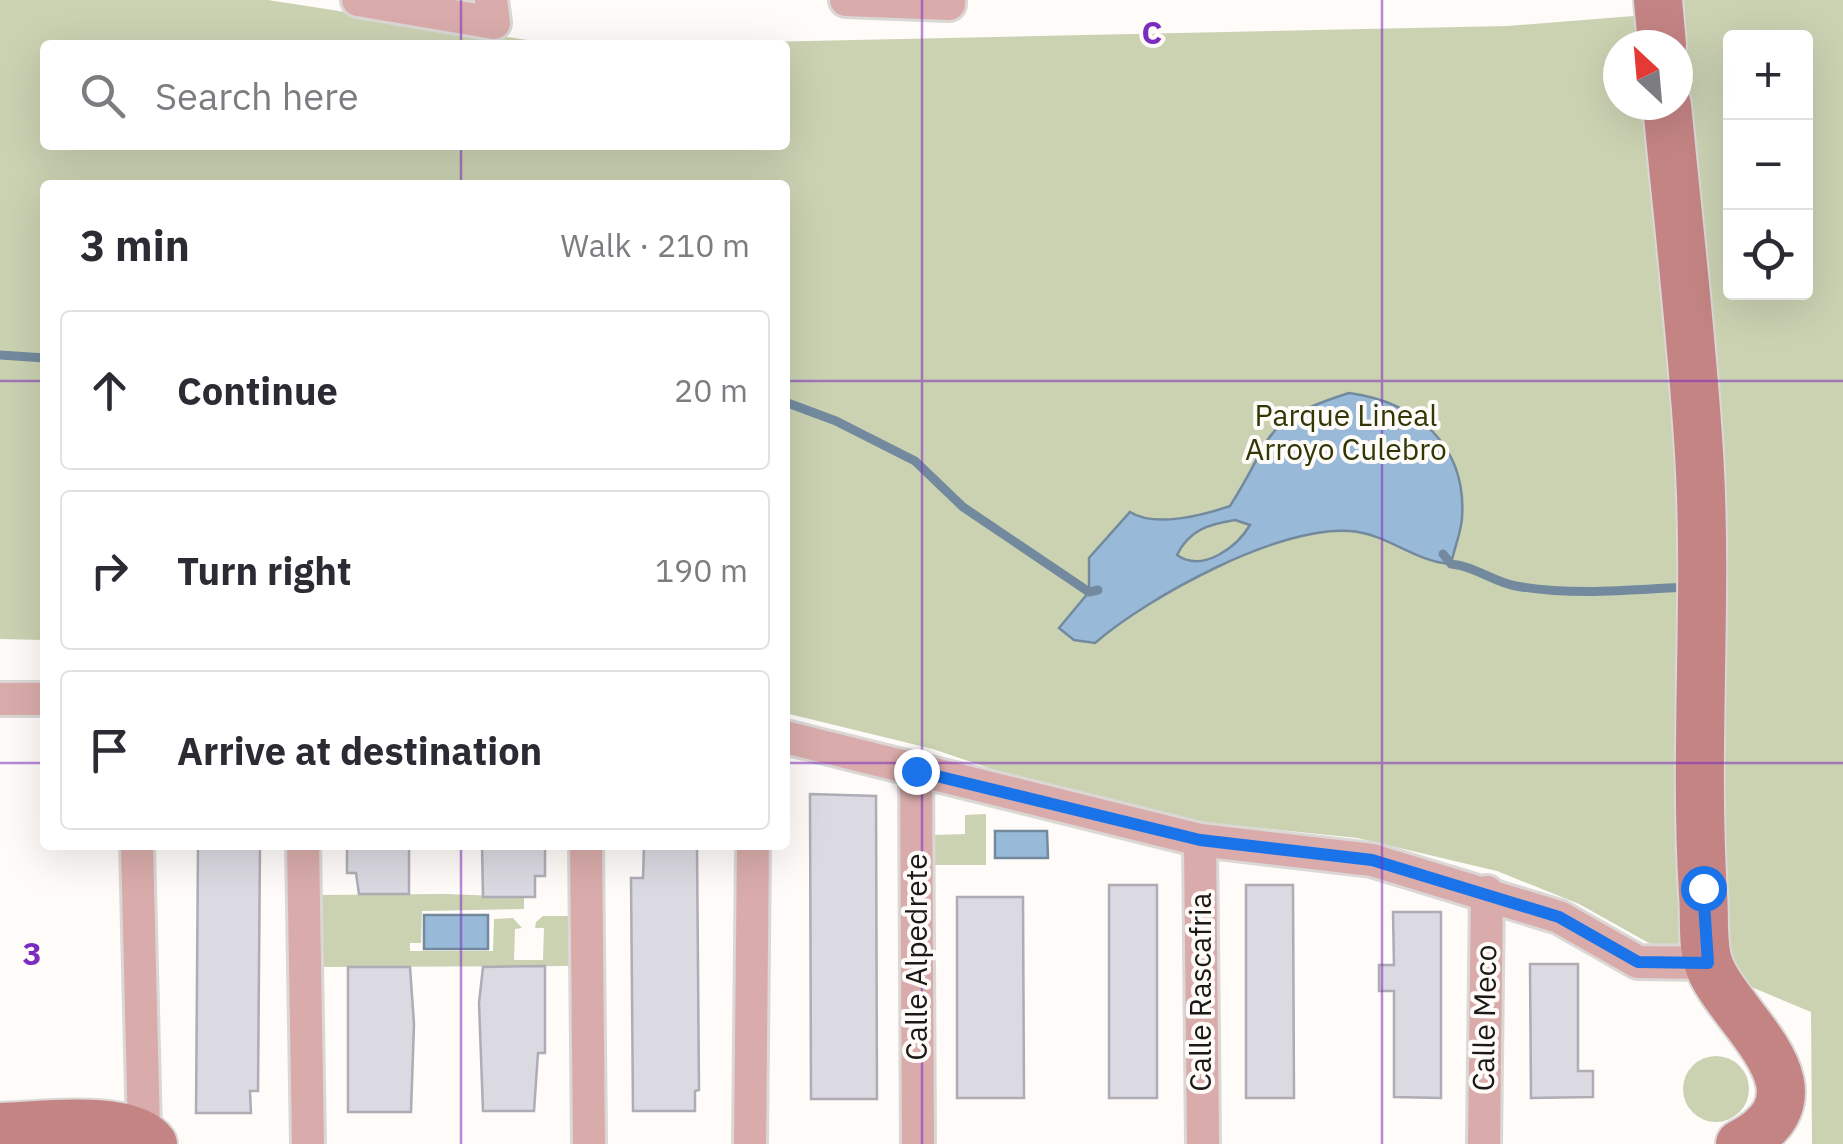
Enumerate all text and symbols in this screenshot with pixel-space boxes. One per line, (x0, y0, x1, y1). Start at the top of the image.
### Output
text: C (1142, 11, 1162, 53)
north arrow (1603, 30, 1693, 120)
map controls (1723, 30, 1813, 300)
button: + (1723, 30, 1813, 120)
search box (40, 40, 790, 150)
icon: search (75, 68, 130, 123)
text: Search here (155, 71, 359, 120)
button: − (1723, 120, 1813, 210)
button: locate (1723, 210, 1813, 300)
text: 3 min (80, 218, 190, 273)
text: Walk · 210 m (561, 224, 750, 266)
icon: ahead (82, 363, 137, 418)
text: Continue (177, 366, 338, 415)
text: 20 m (674, 369, 748, 411)
park label: Parque Lineal Arroyo Culebro (1245, 395, 1447, 468)
icon: right (82, 543, 137, 598)
text: Turn right (177, 546, 352, 595)
text: 190 m (655, 549, 748, 591)
icon: arrive (82, 723, 137, 778)
text: Arrive at destination (177, 726, 542, 775)
route end (894, 749, 940, 795)
street label: Calle Alpedrete (896, 853, 935, 1061)
route start (1681, 866, 1727, 912)
street label: Calle Rascafria (1180, 892, 1219, 1092)
text: 3 (22, 932, 42, 974)
street label: Calle Meco (1463, 944, 1504, 1092)

